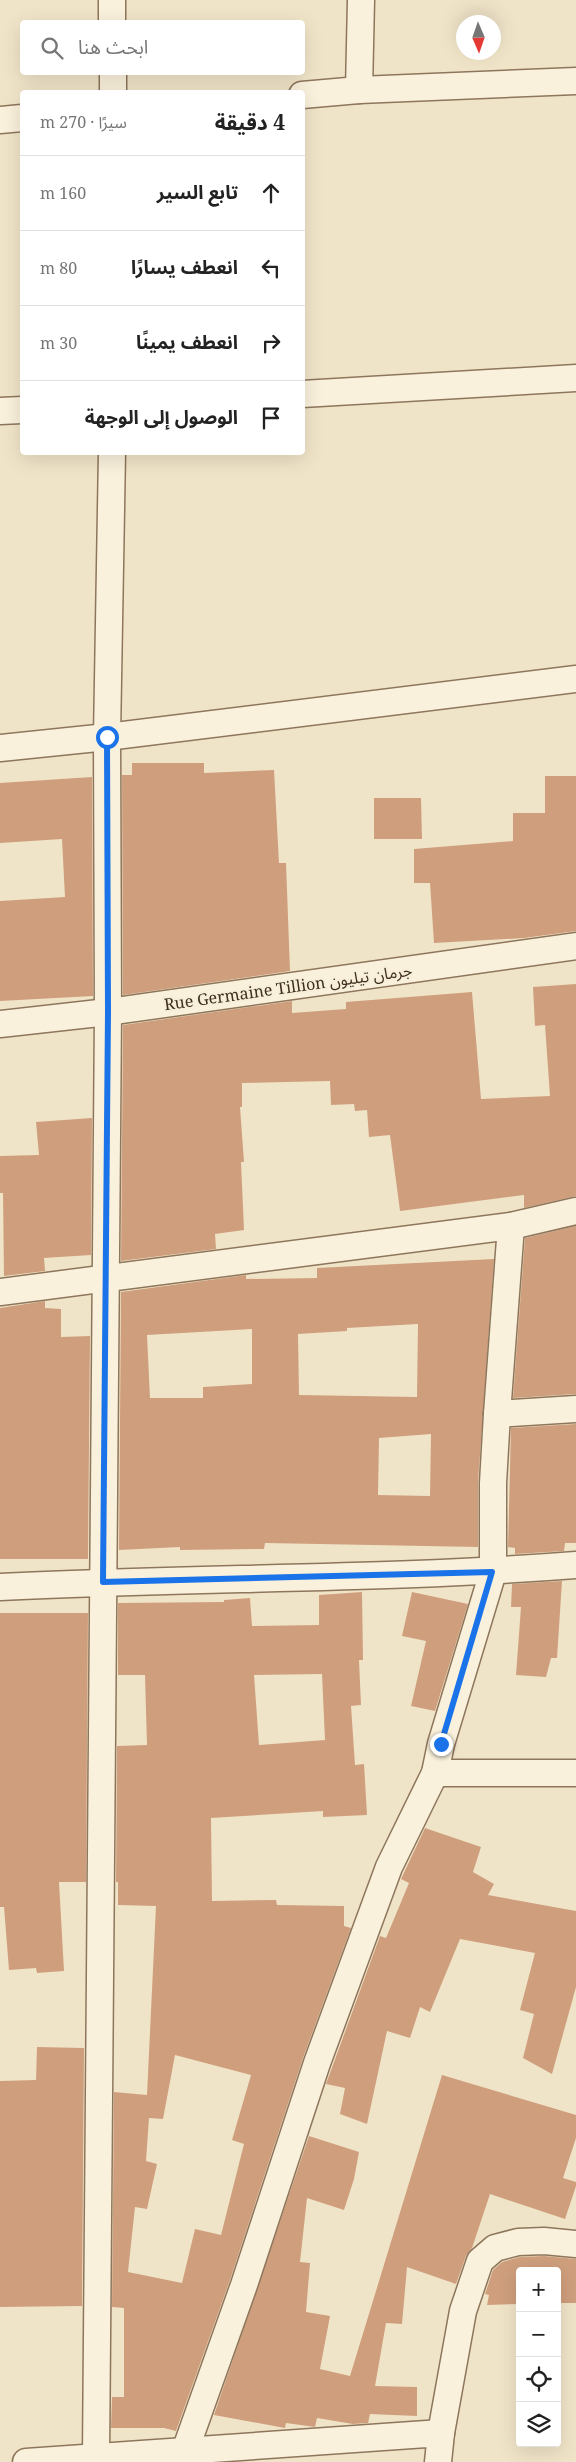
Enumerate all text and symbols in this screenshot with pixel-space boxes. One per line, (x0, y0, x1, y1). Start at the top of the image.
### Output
north arrow (456, 15, 501, 60)
search box (20, 20, 305, 75)
icon: search (38, 34, 66, 62)
text: ابحث هنا (78, 34, 148, 60)
text: 4 دقيقة (215, 108, 285, 136)
text: سيرًا · 270 m (40, 111, 127, 133)
text: تابع السير (157, 179, 238, 205)
icon: ahead (257, 179, 285, 207)
text: 160 m (40, 182, 86, 204)
text: انعطف يسارًا (131, 254, 238, 280)
icon: left (257, 254, 285, 282)
text: 80 m (40, 257, 77, 279)
text: انعطف يمينًا (136, 329, 238, 355)
icon: right (257, 329, 285, 357)
text: 30 m (40, 332, 77, 354)
text: الوصول إلى الوجهة (85, 404, 238, 430)
icon: arrive (257, 404, 285, 432)
route start (96, 726, 119, 749)
street label: Rue Germaine Tillion جرمان تيليون (163, 959, 413, 1015)
route end (430, 1733, 453, 1756)
map controls (516, 2267, 561, 2447)
button: + (516, 2267, 561, 2312)
button: − (516, 2312, 561, 2357)
button: locate (516, 2357, 561, 2402)
button: layers (516, 2402, 561, 2447)

